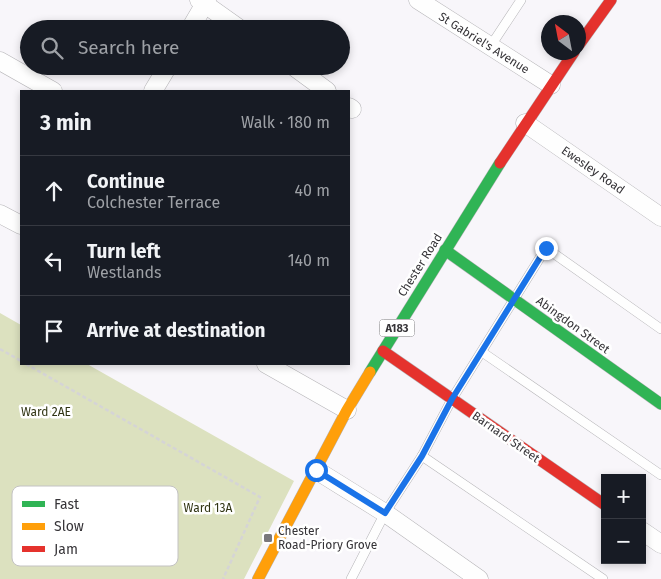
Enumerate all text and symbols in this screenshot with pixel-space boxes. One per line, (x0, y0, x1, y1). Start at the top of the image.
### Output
street label: St Gabriel's Avenue (436, 9, 532, 77)
north arrow (541, 15, 586, 60)
search box (20, 20, 350, 75)
icon: search (38, 34, 66, 62)
text: Search here (78, 36, 179, 59)
text: 3 min (40, 110, 92, 136)
text: Walk · 180 m (241, 113, 330, 132)
street label: Ewesley Road (559, 143, 627, 197)
text: Continue (87, 170, 165, 193)
icon: ahead (40, 177, 68, 205)
text: 40 m (295, 181, 330, 200)
text: Colchester Terrace (87, 193, 220, 212)
street label: Chester Road (395, 231, 445, 299)
route end (535, 237, 558, 260)
text: Turn left (87, 240, 161, 263)
icon: left (40, 247, 68, 275)
text: 140 m (288, 251, 330, 270)
text: Westlands (87, 263, 162, 282)
street label: Abingdon Street (534, 294, 613, 357)
icon: arrive (40, 317, 68, 345)
text: Arrive at destination (87, 319, 266, 342)
road number: A183 (380, 319, 414, 336)
park label: Ward 2AE (21, 405, 71, 419)
street label: Barnard Street (470, 409, 543, 466)
route start (305, 459, 328, 482)
map controls (601, 474, 646, 564)
button: + (601, 474, 646, 519)
legend (12, 486, 178, 566)
text: Fast (54, 496, 80, 513)
park label: Ward 13A (184, 501, 233, 515)
text: Slow (54, 518, 84, 535)
button: − (601, 519, 646, 564)
place label: Chester Road-Priory Grove (278, 524, 377, 552)
marker: Chester Road-Priory Grove (262, 532, 274, 544)
text: Jam (54, 541, 78, 558)

